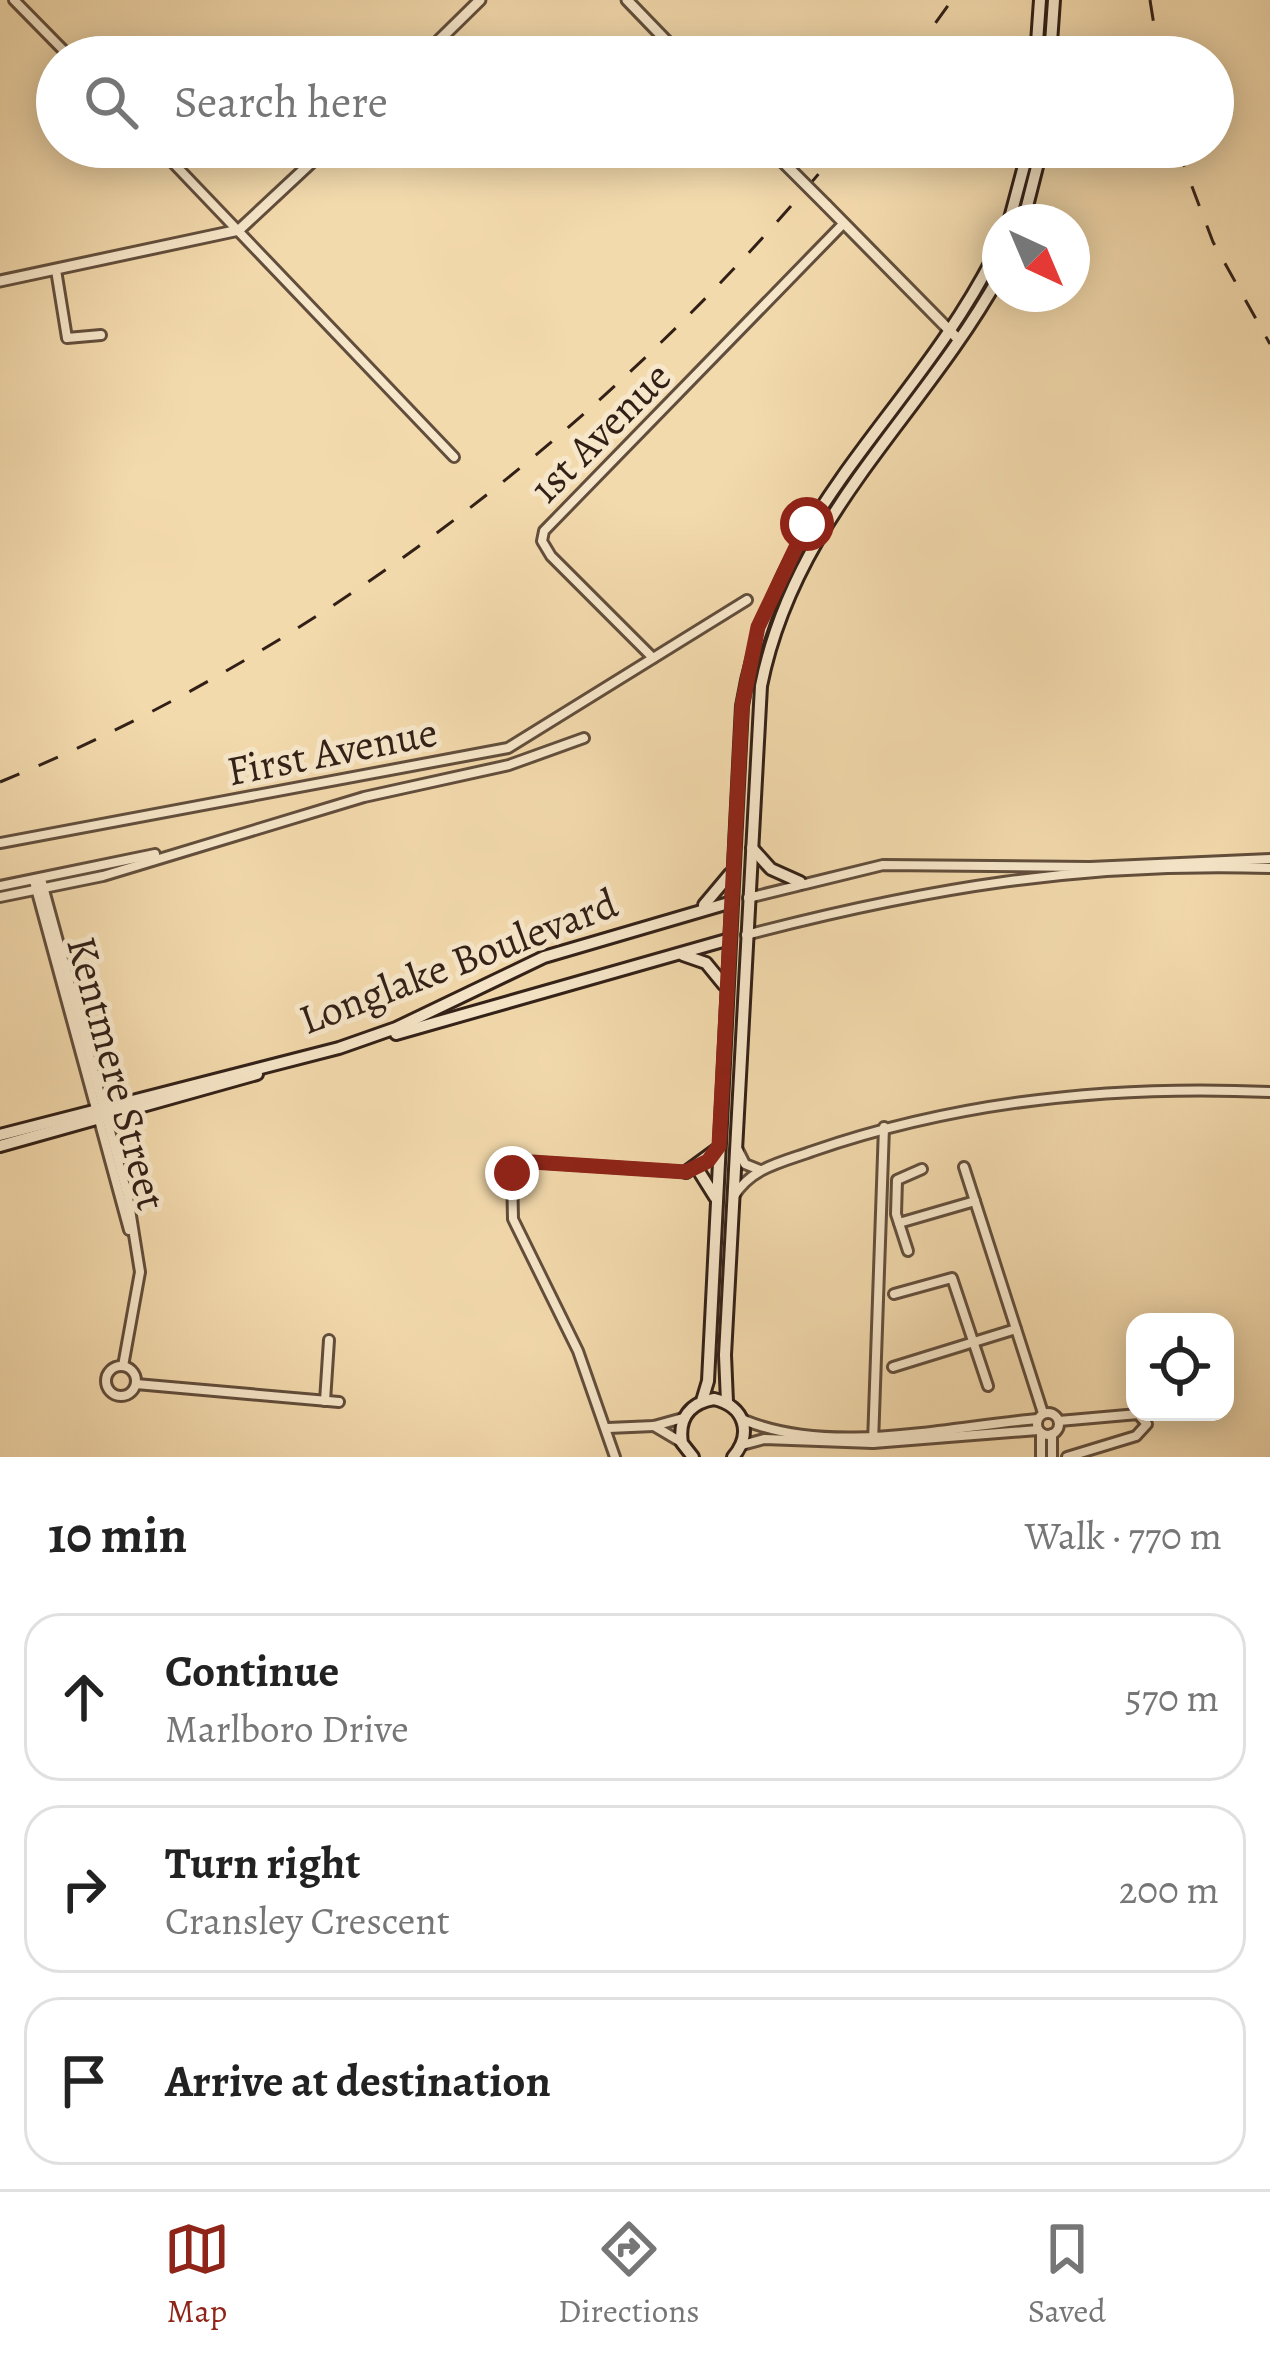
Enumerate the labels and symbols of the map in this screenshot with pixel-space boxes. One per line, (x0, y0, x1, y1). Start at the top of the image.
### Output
north arrow (982, 204, 1090, 312)
street label: 1st Avenue (517, 349, 683, 515)
route start (780, 497, 834, 551)
street label: First Avenue (222, 703, 442, 799)
street label: Longlake Boulevard (291, 874, 626, 1048)
street label: Kentmere Street (53, 930, 181, 1216)
route end (485, 1146, 539, 1200)

